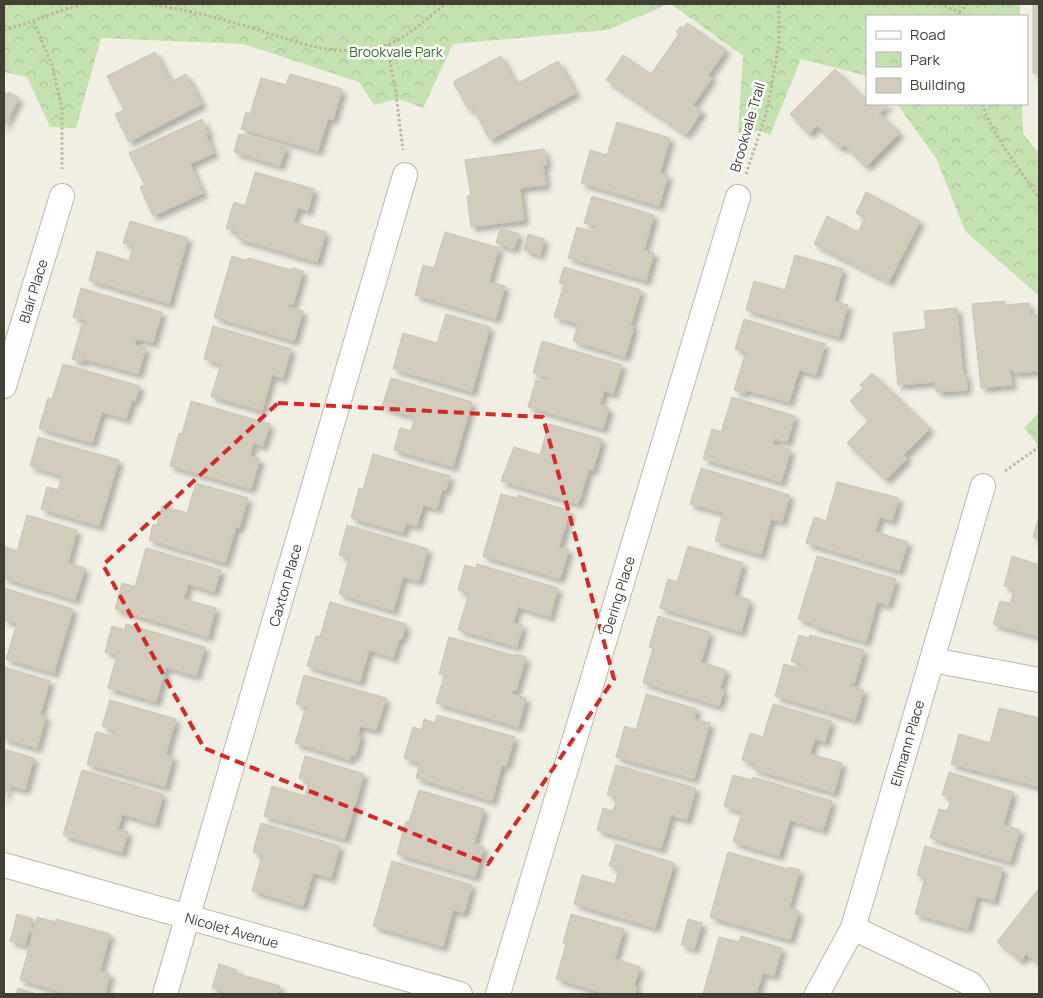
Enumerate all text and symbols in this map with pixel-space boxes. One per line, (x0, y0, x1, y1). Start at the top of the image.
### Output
legend (866, 15, 1028, 105)
text: Road (910, 24, 946, 45)
park label: Brookvale Park (349, 42, 444, 61)
text: Park (910, 49, 940, 70)
text: Building (910, 74, 965, 95)
street label: Brookvale Trail (725, 80, 769, 174)
street label: Blair Place (14, 257, 52, 325)
street label: Caxton Place (264, 541, 306, 629)
street label: Dering Place (597, 554, 639, 636)
street label: Ellmann Place (886, 698, 928, 788)
street label: Nicolet Avenue (183, 908, 281, 952)

